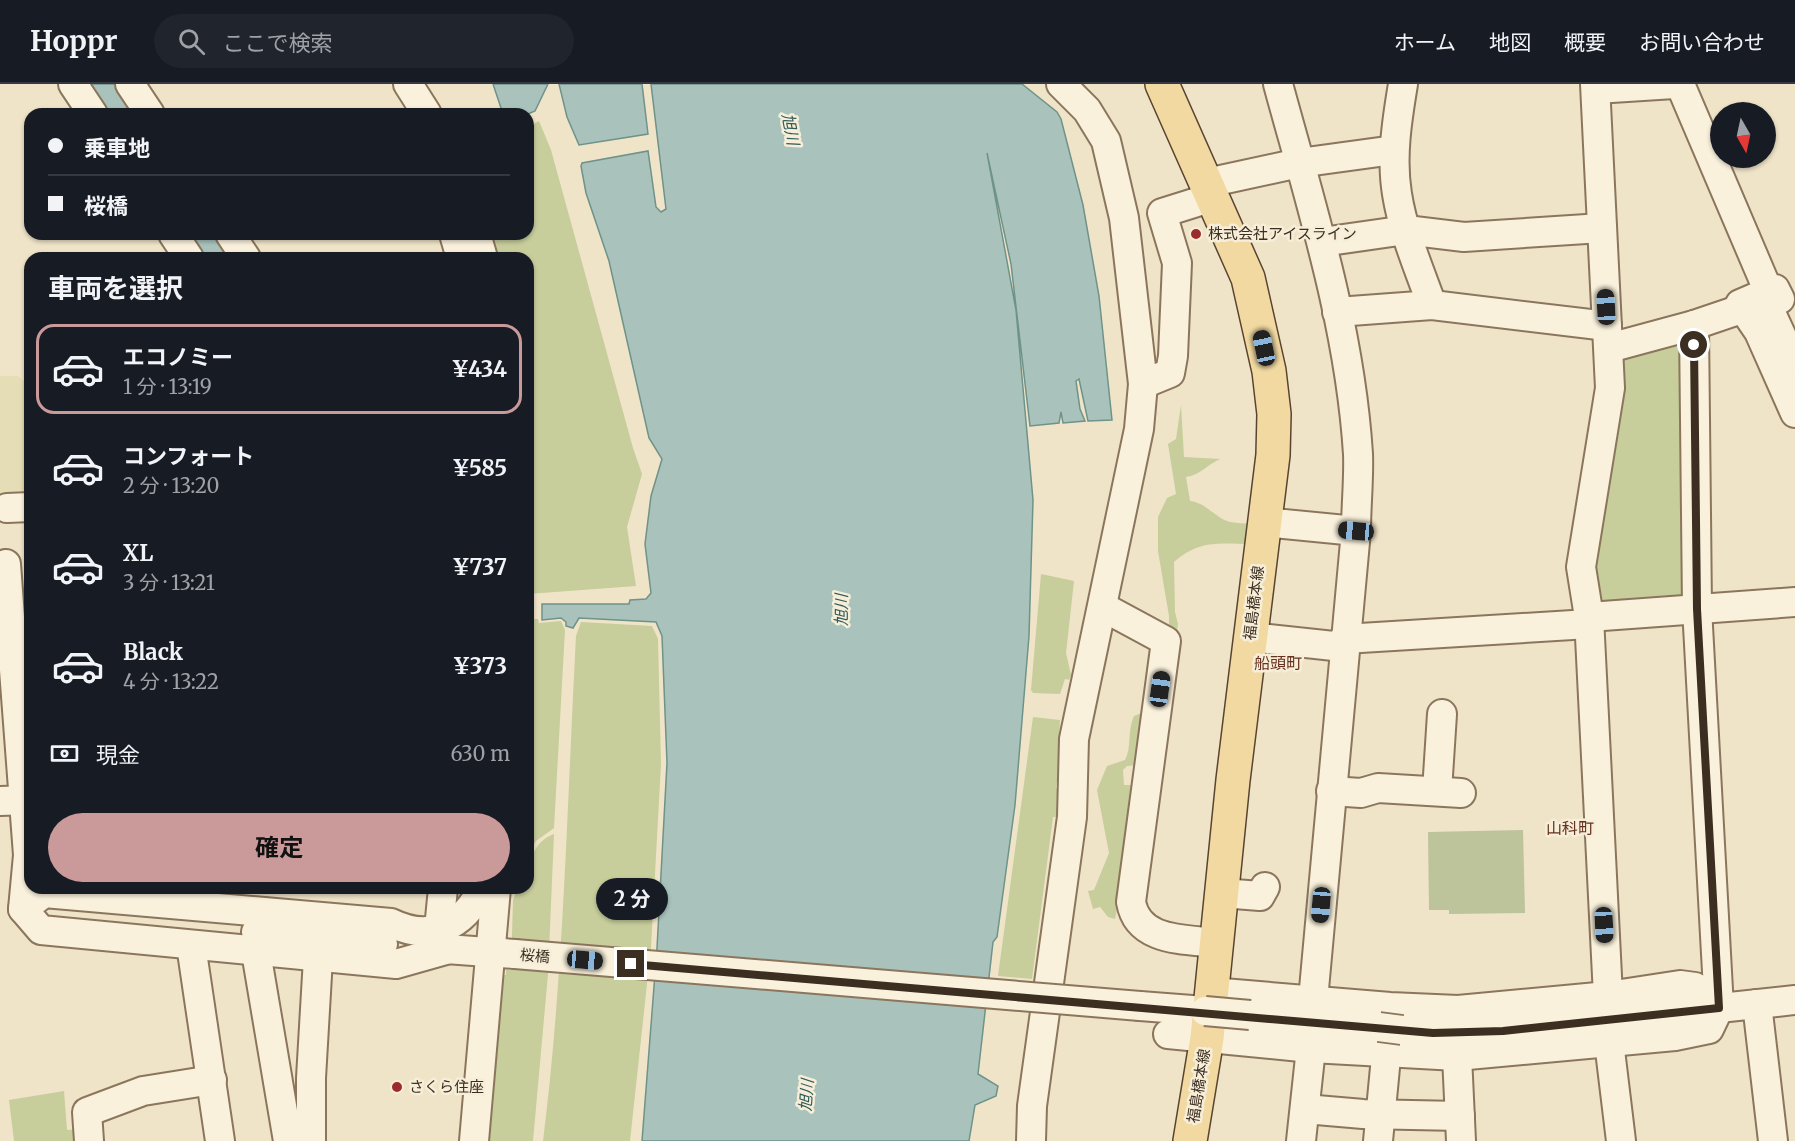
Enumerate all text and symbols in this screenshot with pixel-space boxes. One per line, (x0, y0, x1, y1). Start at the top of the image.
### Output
search box (154, 14, 574, 68)
text: Hoppr (30, 23, 118, 59)
icon: search (175, 25, 208, 58)
text: ここで検索 (223, 29, 333, 57)
text: ホーム (1394, 29, 1456, 56)
text: 地図 (1489, 29, 1531, 56)
text: 概要 (1564, 29, 1606, 56)
text: お問い合わせ (1639, 29, 1765, 56)
north arrow (1710, 102, 1776, 168)
map controls (1710, 102, 1776, 168)
water label: 旭川 (778, 111, 804, 149)
text: 乗車地 (84, 134, 150, 162)
text: 桜橋 (84, 192, 128, 220)
place label: 株式会社アイスライン (1208, 224, 1357, 243)
marker: 株式会社アイスライン (1189, 227, 1203, 241)
text: 車両を選択 (48, 271, 183, 305)
car (1596, 289, 1616, 325)
car (1251, 329, 1277, 367)
route start (1680, 331, 1707, 358)
icon: car (51, 342, 105, 396)
text: エコノミー (123, 343, 233, 371)
text: ¥434 (451, 355, 507, 383)
text: 1 分 · 13:19 (123, 374, 212, 399)
icon: car (51, 441, 105, 495)
text: コンフォート (123, 442, 254, 470)
text: ¥585 (452, 454, 507, 482)
text: 2 分 · 13:20 (123, 473, 219, 498)
car (1337, 520, 1375, 542)
text: XL (123, 539, 153, 567)
icon: car (51, 540, 105, 594)
text: ¥737 (452, 553, 507, 581)
street label: 福島橋本線 (1240, 565, 1268, 641)
text: 3 分 · 13:21 (123, 570, 215, 595)
water label: 旭川 (831, 592, 851, 626)
text: Black (123, 638, 183, 666)
icon: car (51, 639, 105, 693)
text: ¥373 (453, 652, 507, 680)
district label: 船頭町 (1254, 653, 1302, 673)
text: 4 分 · 13:22 (123, 669, 219, 694)
car (1149, 670, 1171, 708)
icon: cash (48, 737, 81, 770)
text: 現金 (96, 741, 140, 769)
text: 630 m (450, 741, 510, 766)
button: 確定 (48, 813, 510, 882)
district label: 山科町 (1546, 818, 1594, 838)
callout: 2 分 (595, 877, 667, 919)
text: 2 分 (614, 886, 650, 911)
car (1310, 886, 1332, 924)
car (1594, 907, 1614, 943)
street label: 桜橋 (519, 945, 551, 966)
car (566, 949, 604, 971)
route end (617, 950, 644, 977)
street label: 福島橋本線 (1183, 1047, 1214, 1124)
water label: 旭川 (795, 1076, 817, 1112)
place label: さくら住座 (409, 1077, 484, 1096)
marker: さくら住座 (390, 1080, 404, 1094)

